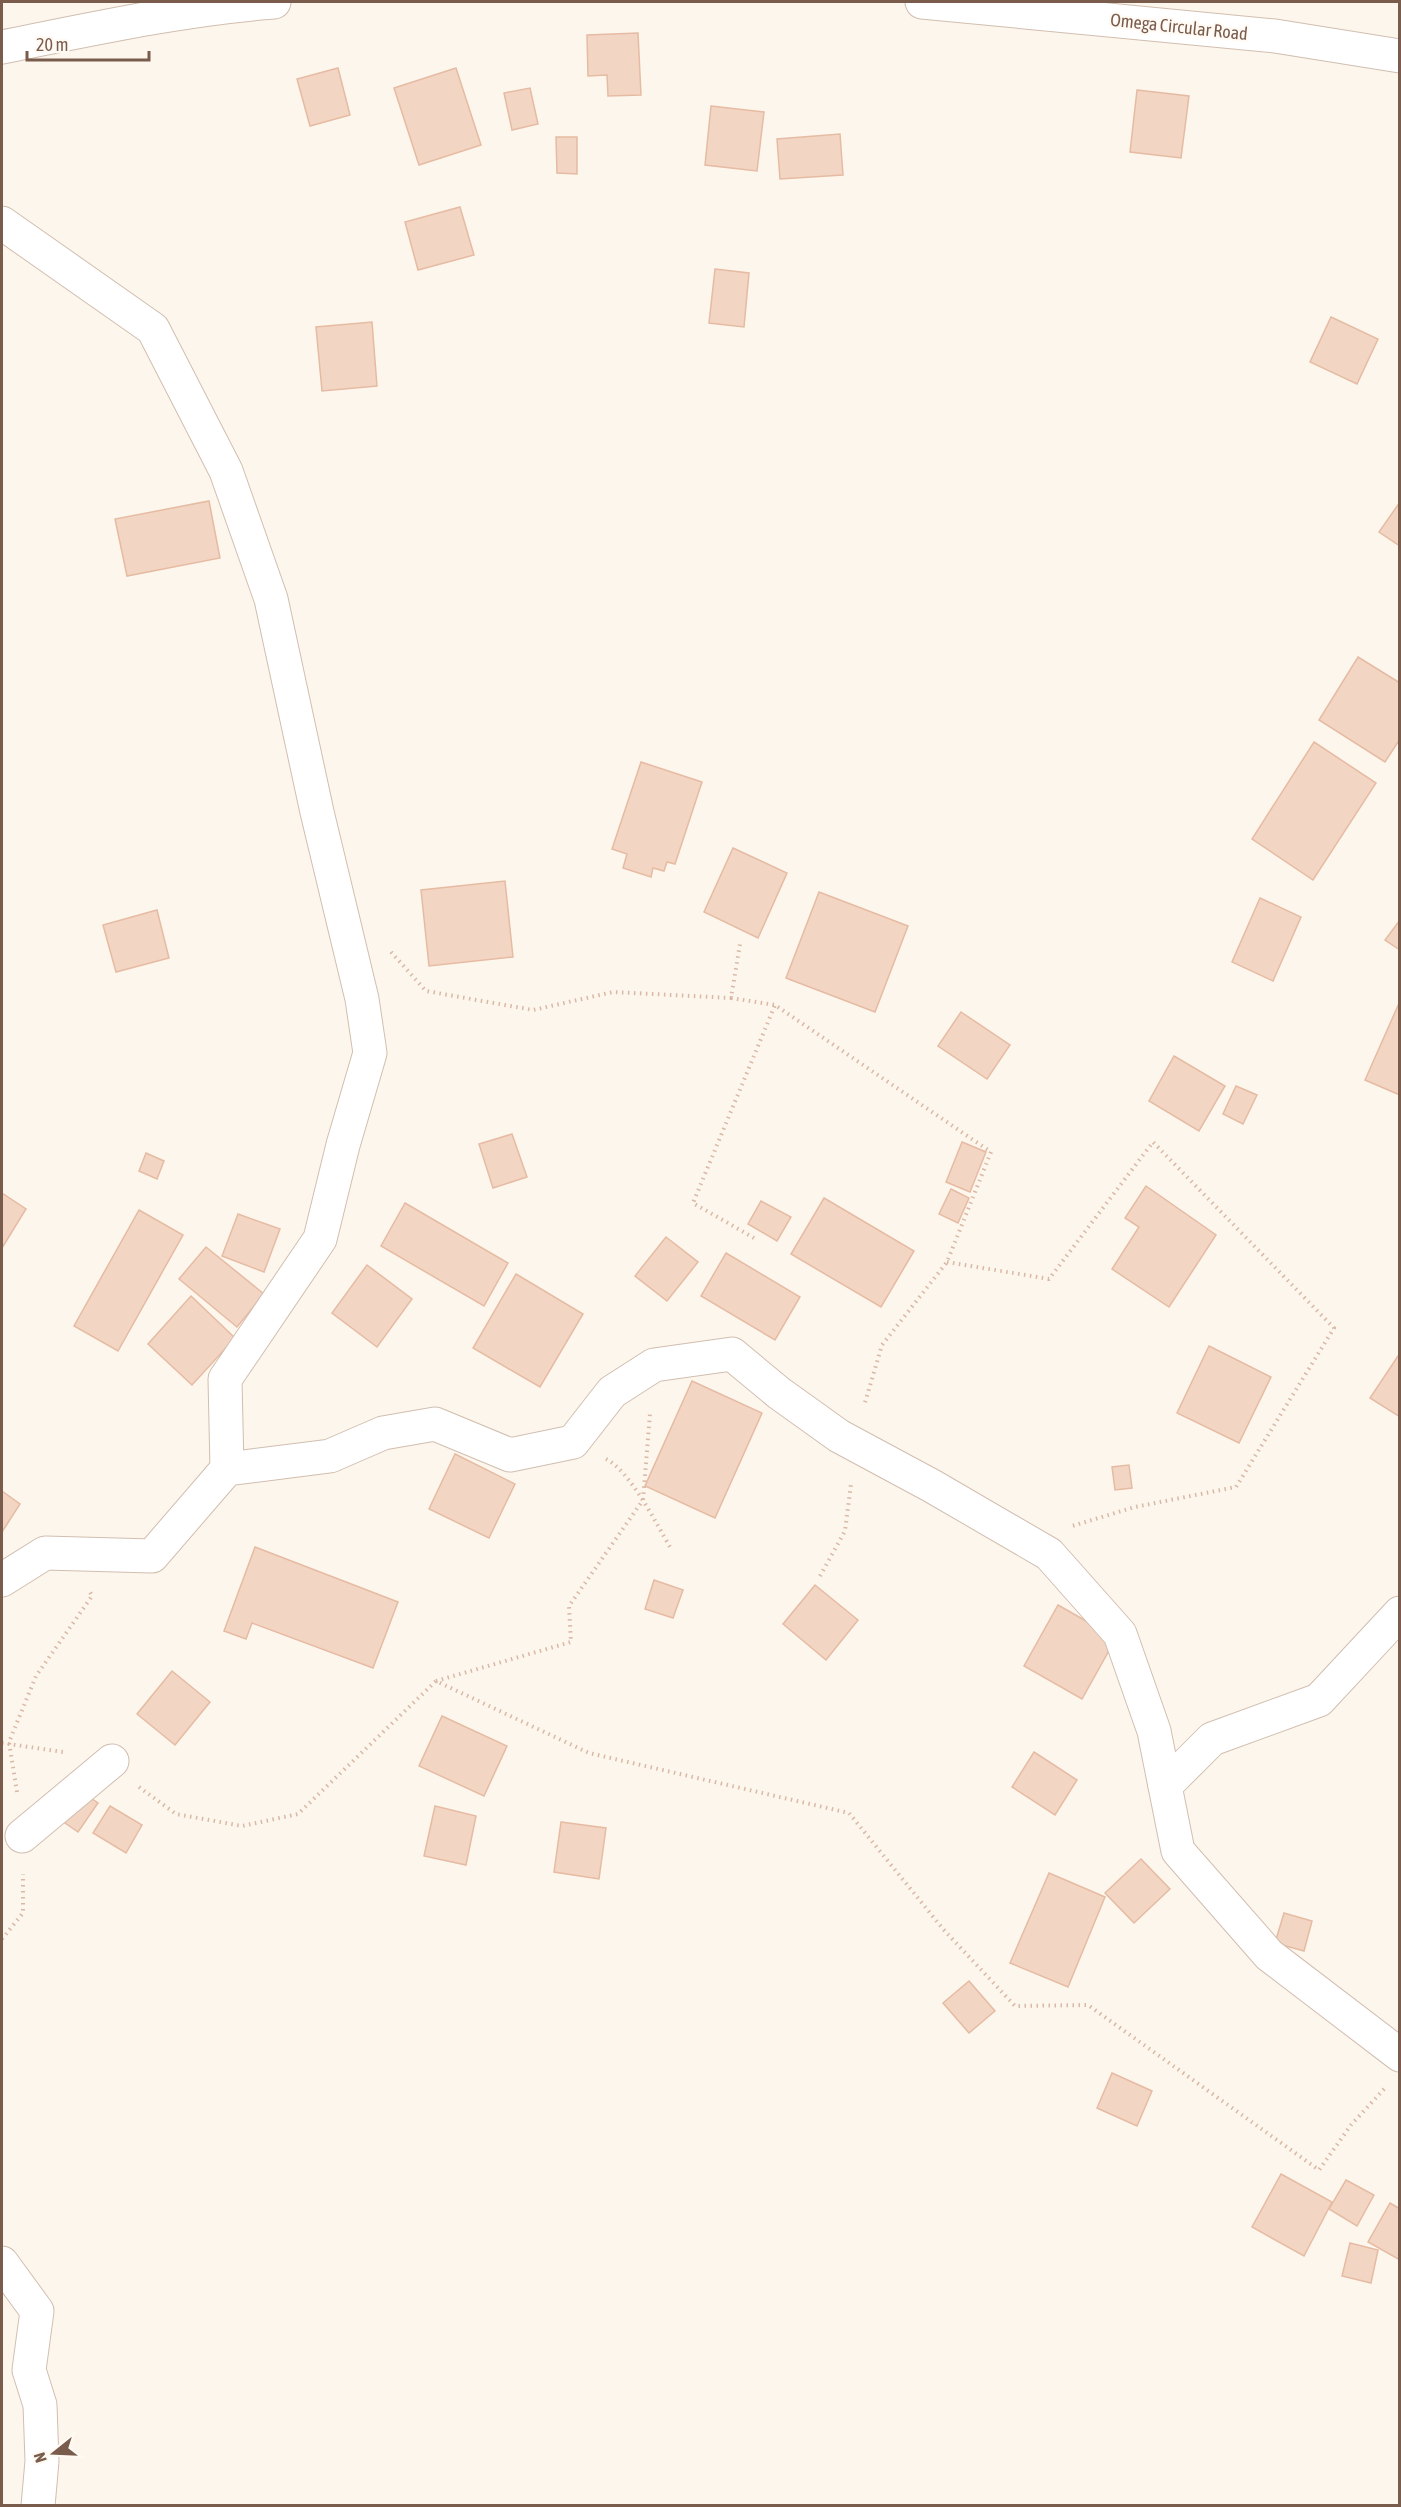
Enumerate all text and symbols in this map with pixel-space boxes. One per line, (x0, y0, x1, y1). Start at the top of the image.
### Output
street label: Omega Circular Road (1109, 9, 1249, 44)
scale bar (27, 24, 148, 62)
text: 20 m (36, 34, 68, 55)
north arrow (24, 2423, 84, 2483)
text: N (30, 2450, 50, 2465)

